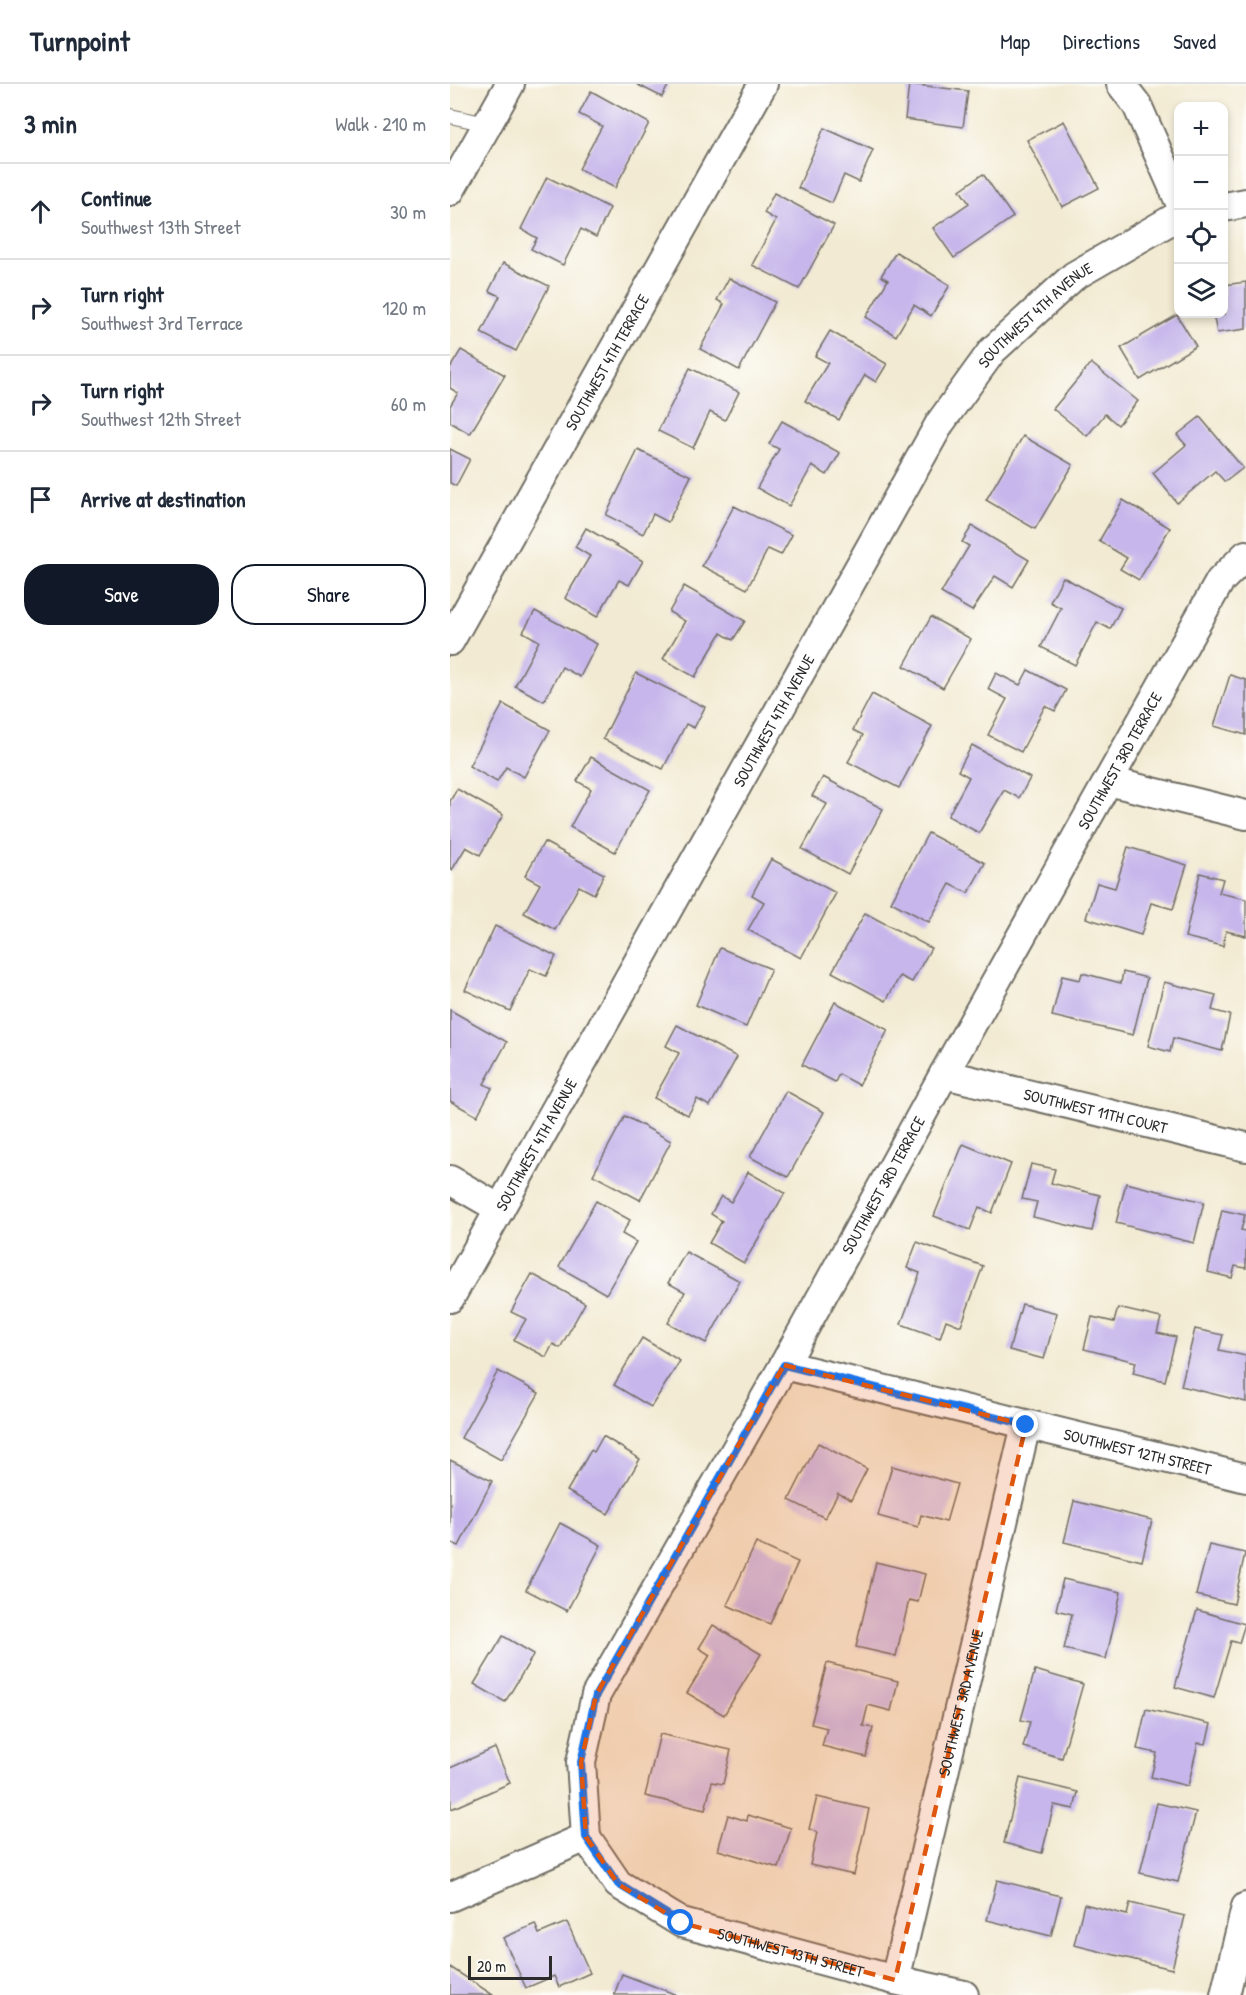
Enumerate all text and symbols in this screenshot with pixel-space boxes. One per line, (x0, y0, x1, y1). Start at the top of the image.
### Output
text: Turnpoint (30, 22, 130, 60)
text: Map (1000, 27, 1030, 56)
text: Directions (1063, 27, 1140, 56)
text: Saved (1173, 27, 1216, 56)
map controls (1174, 102, 1228, 318)
button: + (1174, 102, 1228, 156)
text: 3 min (24, 106, 77, 141)
text: Walk · 210 m (335, 110, 426, 137)
button: − (1174, 156, 1228, 210)
text: Continue (81, 183, 152, 213)
icon: ahead (24, 195, 57, 228)
text: 30 m (390, 198, 426, 225)
button: locate (1174, 210, 1228, 264)
text: Southwest 13th Street (81, 213, 241, 240)
street label: SOUTHWEST 4TH AVENUE (973, 257, 1096, 372)
button: layers (1174, 264, 1228, 318)
text: Turn right (81, 279, 164, 309)
street label: SOUTHWEST 4TH TERRACE (560, 290, 654, 434)
icon: right (24, 291, 57, 324)
text: 120 m (382, 294, 426, 321)
text: Southwest 3rd Terrace (81, 309, 243, 336)
text: Turn right (81, 375, 164, 405)
icon: right (24, 387, 57, 420)
text: 60 m (391, 390, 426, 417)
text: Southwest 12th Street (81, 405, 241, 432)
icon: arrive (24, 483, 57, 516)
text: Arrive at destination (81, 484, 246, 514)
button: Save (24, 564, 219, 625)
button: Share (231, 564, 426, 625)
street label: SOUTHWEST 4TH AVENUE (728, 650, 819, 791)
street label: SOUTHWEST 3RD TERRACE (1072, 688, 1167, 833)
street label: SOUTHWEST 4TH AVENUE (490, 1074, 582, 1215)
street label: SOUTHWEST 11TH COURT (1022, 1083, 1170, 1139)
street label: SOUTHWEST 3RD TERRACE (836, 1112, 930, 1258)
route end (1012, 1411, 1038, 1437)
street label: SOUTHWEST 12TH STREET (1061, 1423, 1214, 1480)
street label: SOUTHWEST 3RD AVENUE (933, 1627, 988, 1778)
route start (667, 1909, 693, 1935)
street label: SOUTHWEST 13TH STREET (715, 1922, 867, 1982)
scale bar (468, 1953, 552, 1980)
text: 20 m (477, 1955, 506, 1977)

